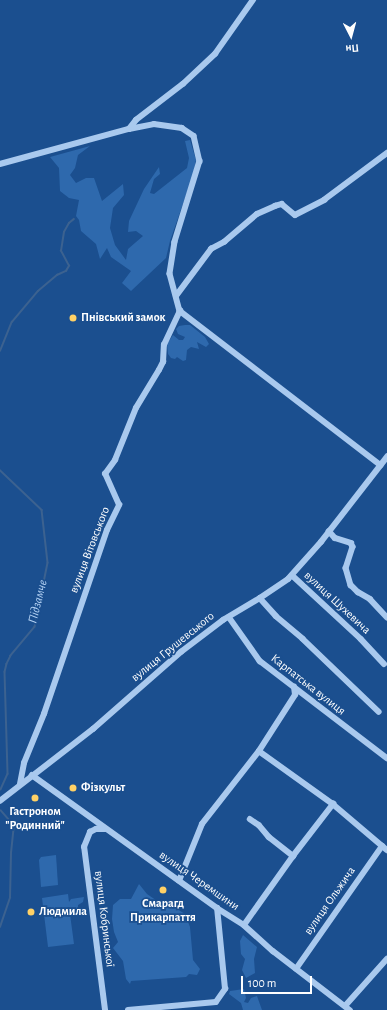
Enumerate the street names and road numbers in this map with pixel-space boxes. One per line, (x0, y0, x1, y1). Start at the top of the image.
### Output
street label: вулиця Вітовського (67, 505, 113, 595)
street label: вулиця Шухевича (301, 569, 373, 637)
street label: вулиця Грушевського (129, 609, 217, 685)
street label: Карпатська вулиця (268, 651, 348, 719)
street label: вулиця Черемшини (156, 848, 242, 914)
street label: вулиця Ольжича (301, 864, 359, 938)
street label: вулиця Кобринської (91, 870, 117, 968)

